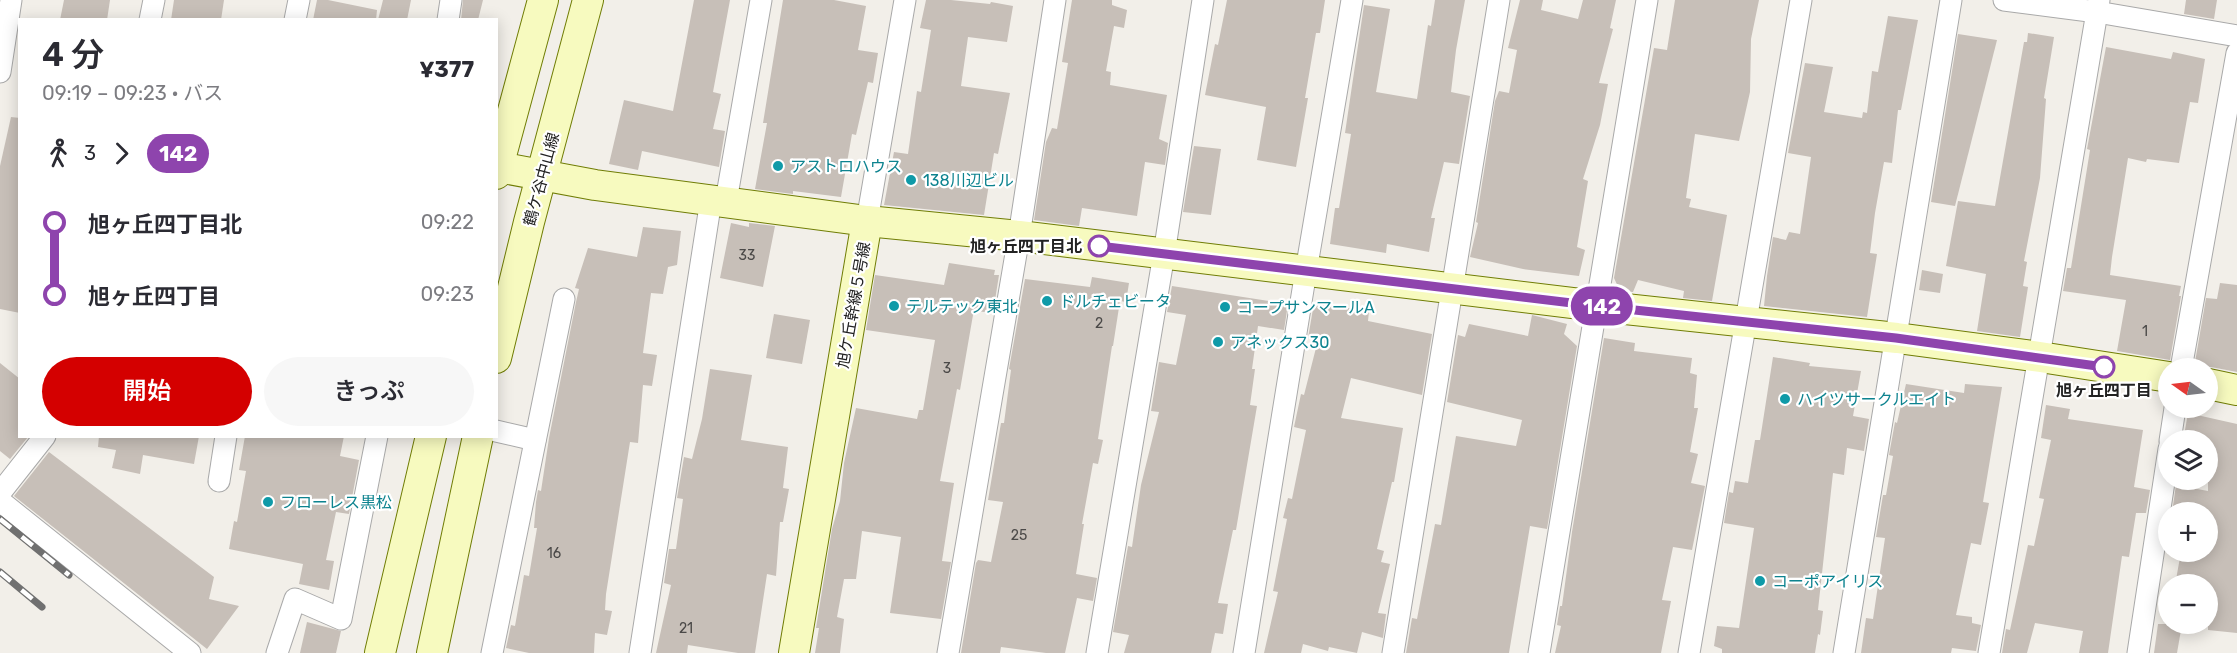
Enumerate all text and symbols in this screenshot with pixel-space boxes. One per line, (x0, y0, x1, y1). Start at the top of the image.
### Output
text: 4 分 (42, 35, 104, 74)
text: ¥377 (419, 56, 474, 83)
text: 09:19 – 09:23 · バス (42, 81, 223, 105)
street label: 鶴ケ谷中山線 (520, 130, 563, 228)
icon: walk (42, 137, 75, 170)
icon: forward (105, 137, 138, 170)
text: 3 (84, 141, 96, 165)
text: 142 (159, 141, 197, 166)
place label: アストロハウス (790, 157, 902, 176)
marker: アストロハウス (771, 159, 785, 173)
place label: 138川辺ビル (923, 171, 1014, 190)
marker: 138川辺ビル (904, 173, 918, 187)
text: 09:22 (421, 210, 474, 234)
text: 旭ヶ丘四丁目北 (88, 211, 242, 238)
marker: 旭ヶ丘四丁目北 (1088, 235, 1110, 257)
place label: 旭ヶ丘四丁目北 (970, 237, 1082, 256)
street label: 旭ケ丘幹線５号線 (833, 240, 874, 370)
house number: 33 (739, 247, 755, 264)
text: 09:23 (421, 282, 474, 306)
text: 旭ヶ丘四丁目 (88, 283, 220, 310)
line badge: 142 (1568, 286, 1636, 326)
place label: ドルチェビータ (1059, 292, 1171, 311)
marker: ドルチェビータ (1040, 294, 1054, 308)
text: 142 (1583, 294, 1621, 319)
place label: テルテック東北 (906, 297, 1018, 316)
place label: コープサンマールA (1237, 298, 1375, 317)
marker: テルテック東北 (887, 299, 901, 313)
marker: コープサンマールA (1218, 300, 1232, 314)
house number: 2 (1095, 315, 1103, 332)
house number: 1 (2142, 323, 2148, 340)
place label: アネックス30 (1230, 333, 1329, 352)
marker: アネックス30 (1211, 335, 1225, 349)
marker: 旭ヶ丘四丁目 (2093, 356, 2115, 378)
button: 開始 (42, 357, 252, 426)
button: きっぷ (264, 357, 474, 426)
north arrow (2158, 358, 2218, 418)
map controls (2158, 358, 2218, 634)
house number: 3 (943, 360, 951, 377)
place label: 旭ヶ丘四丁目 (2056, 381, 2152, 400)
place label: ハイツサークルエイト (1797, 390, 1956, 409)
marker: ハイツサークルエイト (1778, 392, 1792, 406)
button: layers (2158, 430, 2218, 490)
place label: フローレス黒松 (280, 493, 392, 512)
marker: フローレス黒松 (261, 495, 275, 509)
button: + (2158, 502, 2218, 562)
house number: 25 (1011, 527, 1027, 544)
house number: 16 (547, 545, 561, 562)
place label: コーポアイリス (1772, 572, 1883, 591)
marker: コーポアイリス (1753, 574, 1767, 588)
button: − (2158, 574, 2218, 634)
house number: 21 (679, 620, 693, 637)

